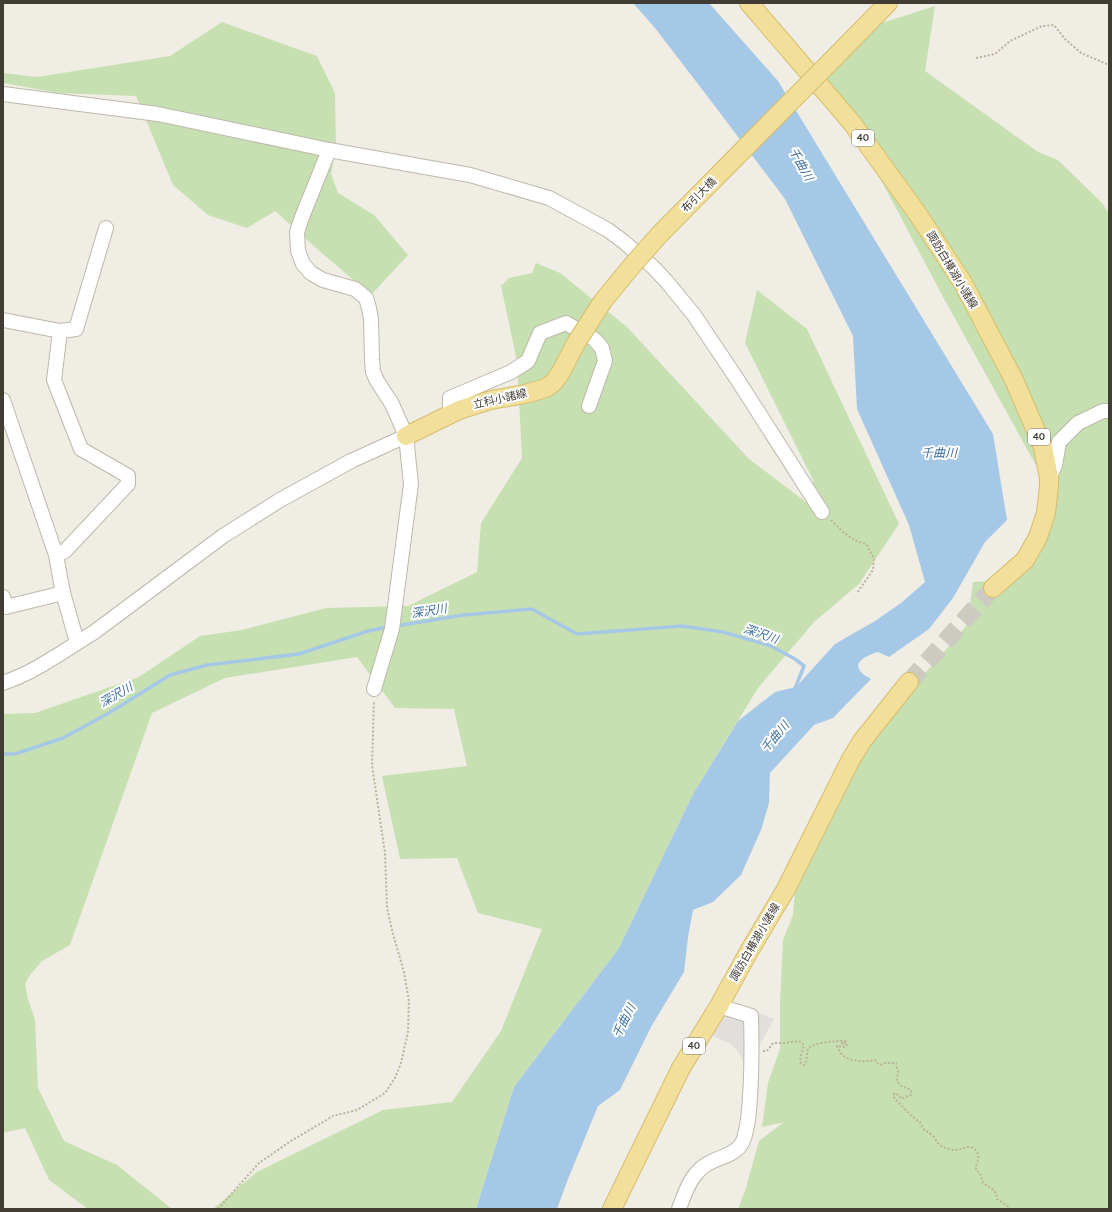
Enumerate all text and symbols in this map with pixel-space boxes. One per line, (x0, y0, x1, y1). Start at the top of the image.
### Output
road number: 40 (852, 130, 874, 146)
water label: 千曲川 (786, 145, 817, 185)
street label: 布引大橋 (679, 175, 719, 215)
street label: 諏訪白樺湖小諸線 (924, 229, 980, 311)
street label: 立科小諸線 (472, 386, 528, 412)
road number: 40 (1028, 429, 1050, 445)
water label: 千曲川 (921, 446, 959, 460)
water label: 深沢川 (410, 601, 450, 621)
water label: 深沢川 (742, 622, 782, 647)
water label: 深沢川 (97, 679, 137, 710)
water label: 千曲川 (758, 717, 793, 755)
street label: 諏訪白樺湖小諸線 (727, 901, 783, 983)
water label: 千曲川 (610, 1000, 639, 1040)
road number: 40 (683, 1038, 705, 1054)

